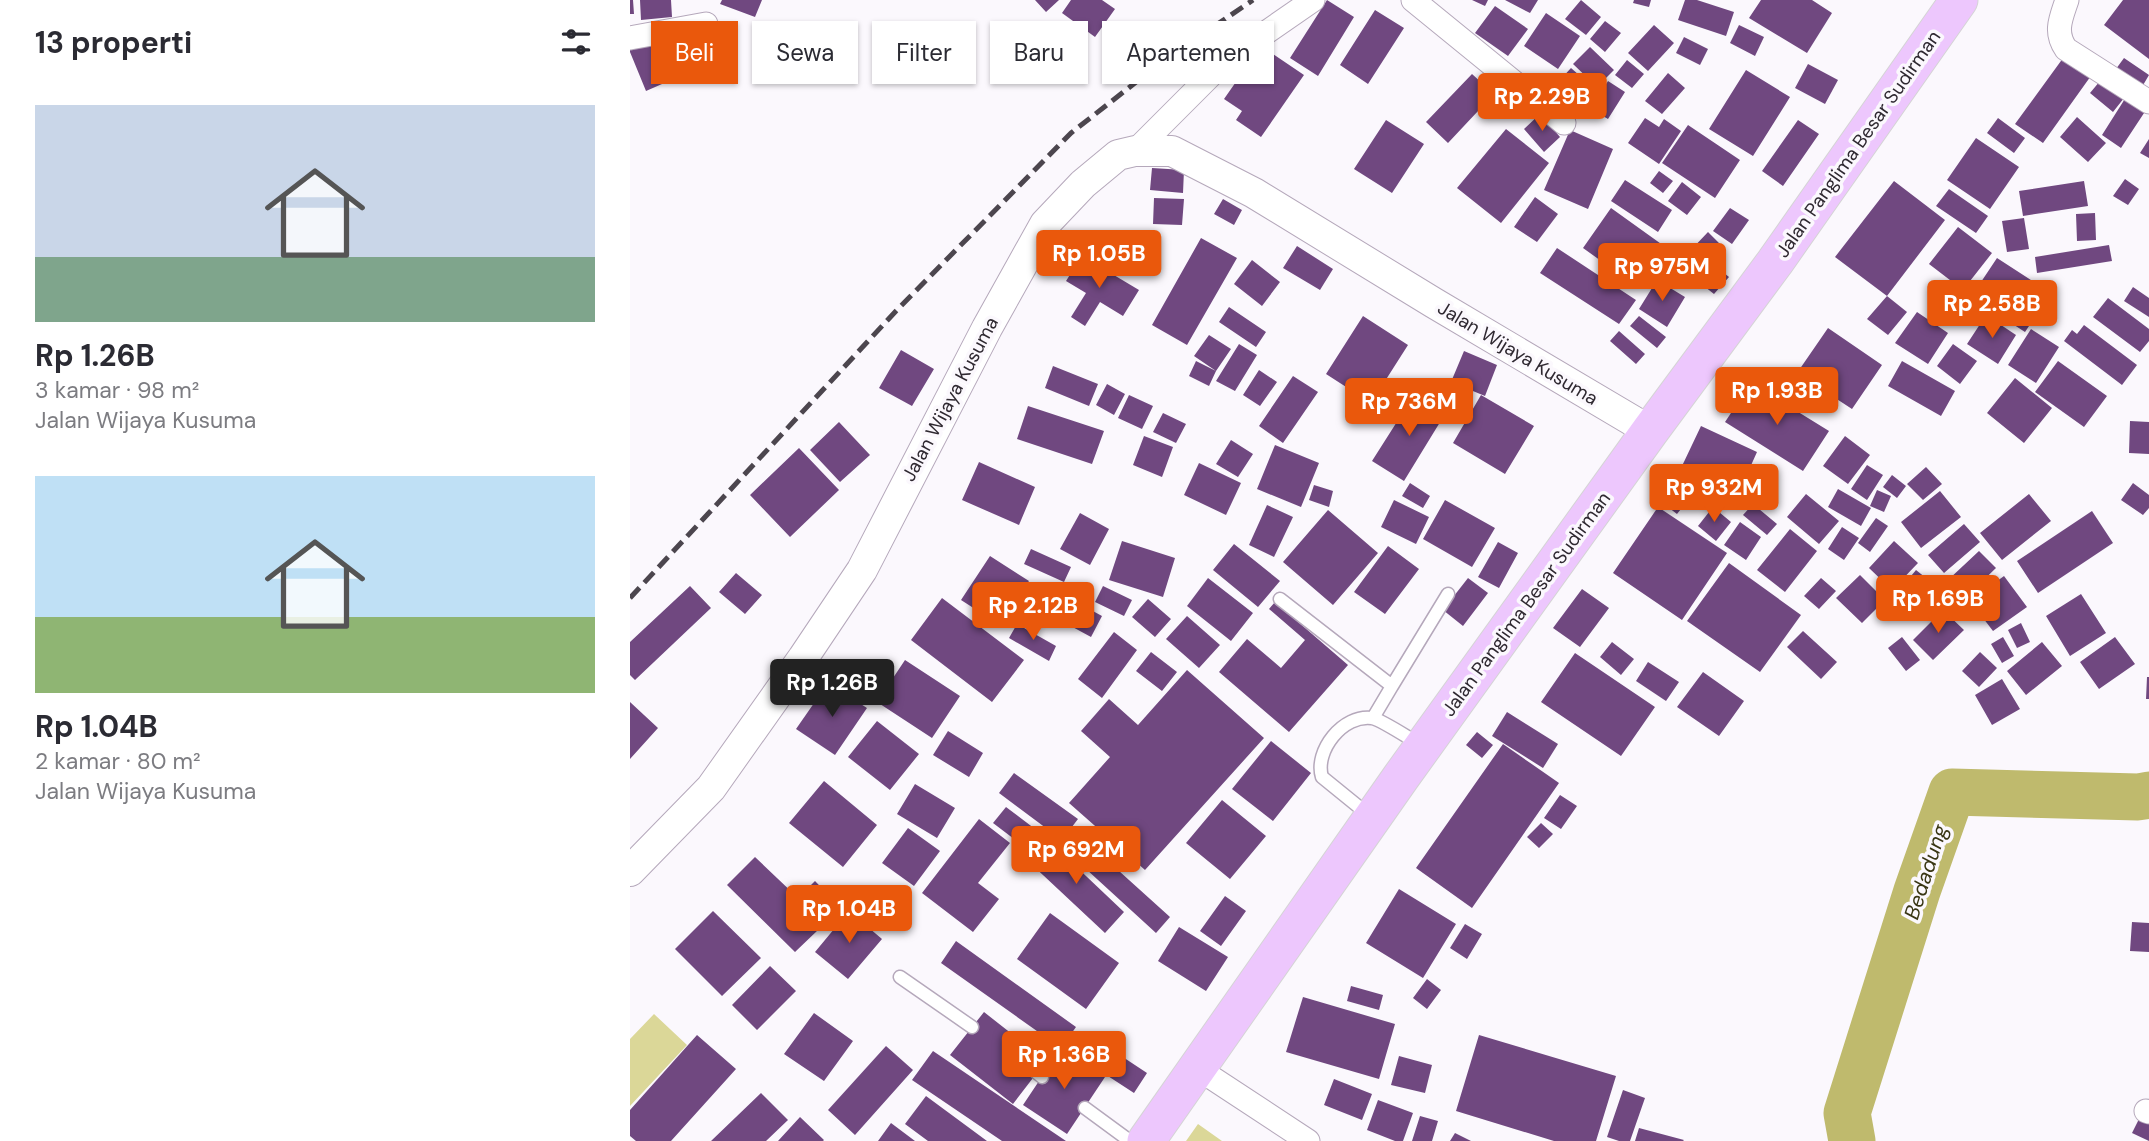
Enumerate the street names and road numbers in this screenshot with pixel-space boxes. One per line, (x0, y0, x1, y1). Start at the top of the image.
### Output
street label: Jalan Panglima Besar Sudirman (1770, 26, 1946, 262)
street label: Jalan Wijaya Kusuma (1433, 295, 1603, 411)
street label: Jalan Wijaya Kusuma (896, 312, 1004, 486)
street label: Jalan Panglima Besar Sudirman (1436, 487, 1616, 721)

